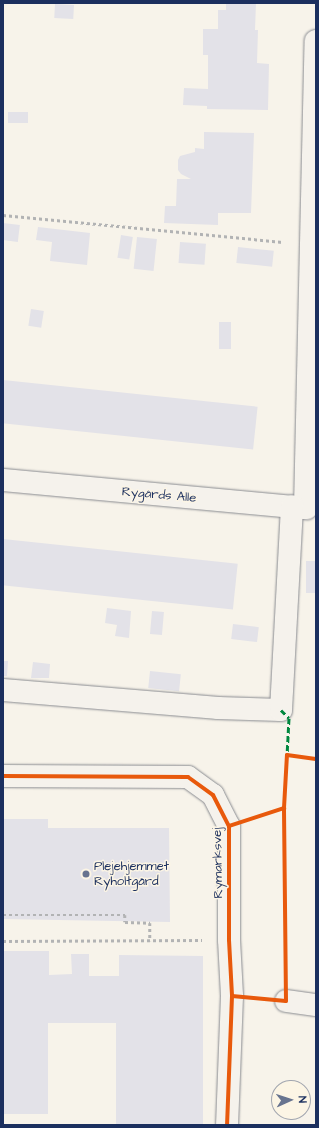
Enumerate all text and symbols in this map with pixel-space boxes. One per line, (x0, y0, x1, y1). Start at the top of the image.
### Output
street label: Rygårds Alle (121, 484, 197, 506)
street label: Rymarksvej (210, 827, 226, 899)
place label: Plejehjemmet Ryholtgård (94, 859, 169, 890)
marker: Plejehjemmet Ryholtgård (81, 869, 91, 879)
north arrow (271, 1080, 311, 1120)
text: N (295, 1096, 310, 1103)

